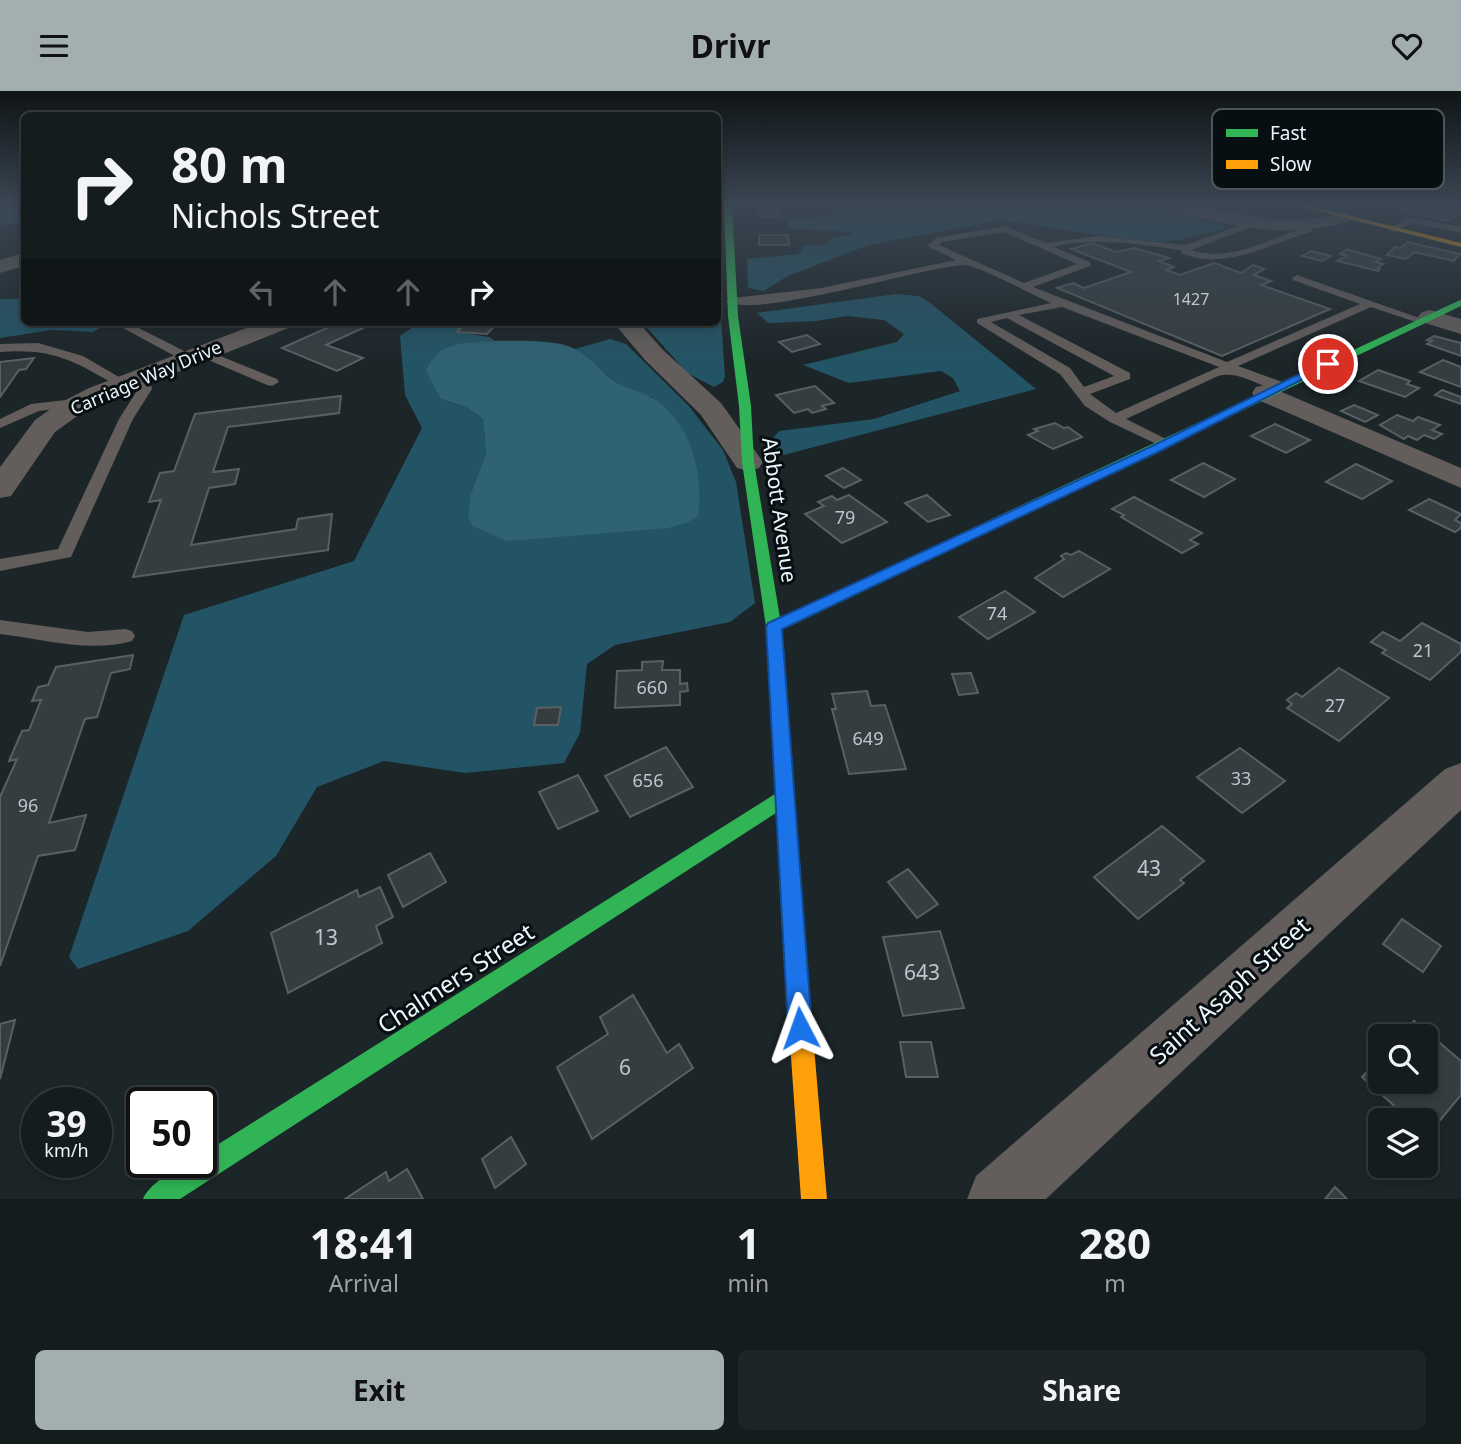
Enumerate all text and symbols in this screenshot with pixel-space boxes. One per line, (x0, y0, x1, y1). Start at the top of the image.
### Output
text: Drivr (691, 24, 770, 67)
icon: menu (35, 27, 73, 65)
icon: heart (1388, 27, 1426, 65)
legend (1212, 109, 1444, 189)
text: Fast (1270, 120, 1307, 146)
text: 80 m (171, 131, 288, 197)
icon: right (56, 140, 147, 231)
text: Slow (1270, 151, 1311, 177)
text: Nichols Street (171, 194, 379, 237)
icon: left (243, 273, 281, 311)
icon: ahead (316, 273, 354, 311)
icon: ahead (389, 273, 427, 311)
icon: right (462, 273, 500, 311)
house number: 1427 (1173, 288, 1209, 310)
street label: Carriage Way Drive (66, 334, 225, 420)
pin (1298, 334, 1358, 394)
icon: arrive (1309, 345, 1347, 383)
street label: Abbott Avenue (756, 435, 804, 584)
house number: 79 (835, 505, 855, 529)
house number: 74 (987, 601, 1007, 625)
house number: 21 (1413, 638, 1433, 662)
house number: 660 (637, 675, 667, 699)
house number: 27 (1325, 693, 1345, 717)
house number: 649 (853, 726, 883, 750)
house number: 33 (1231, 766, 1251, 790)
house number: 656 (633, 768, 663, 792)
house number: 96 (18, 793, 38, 817)
house number: 43 (1137, 854, 1161, 882)
street label: Saint Asaph Street (1142, 909, 1317, 1071)
street label: Chalmers Street (371, 915, 540, 1041)
house number: 13 (314, 923, 338, 951)
house number: 643 (904, 958, 940, 986)
position arrow (763, 991, 837, 1065)
map controls (1368, 1024, 1438, 1178)
button: search (1368, 1024, 1438, 1094)
house number: 6 (619, 1053, 631, 1081)
speed limit sign: 50 (126, 1087, 217, 1178)
text: 39 (46, 1100, 87, 1147)
button: layers (1368, 1108, 1438, 1178)
text: km/h (44, 1138, 89, 1162)
text: 18:41 (310, 1214, 418, 1271)
text: 1 (736, 1214, 760, 1271)
text: 280 (1079, 1214, 1151, 1271)
text: Arrival (329, 1267, 399, 1299)
text: min (728, 1267, 769, 1299)
text: m (1104, 1267, 1126, 1299)
button: Exit (35, 1350, 724, 1430)
button: Share (738, 1350, 1426, 1430)

